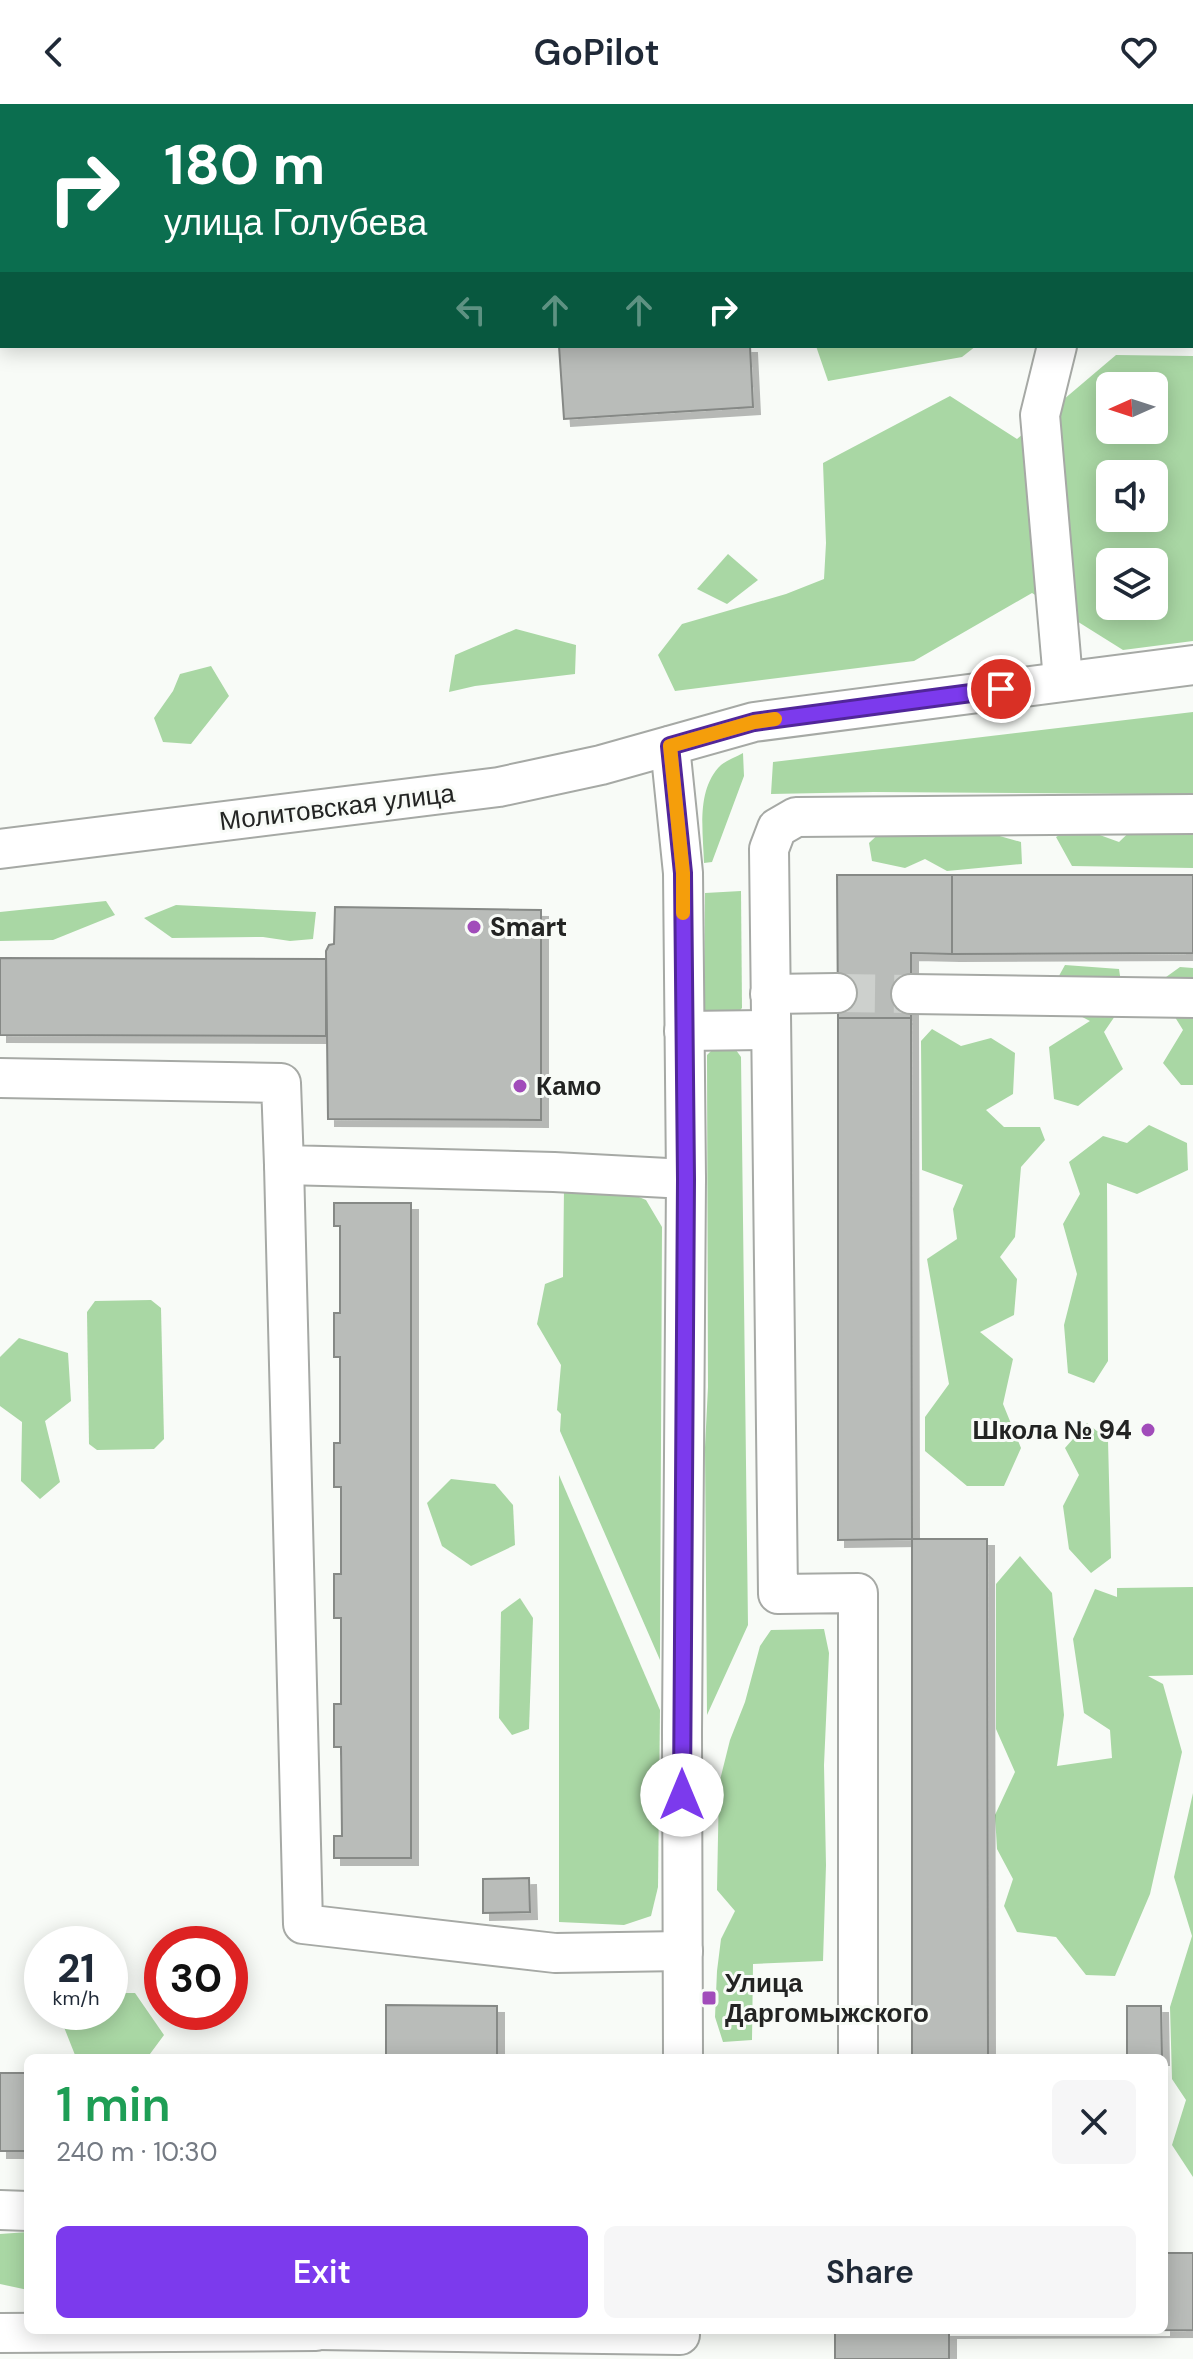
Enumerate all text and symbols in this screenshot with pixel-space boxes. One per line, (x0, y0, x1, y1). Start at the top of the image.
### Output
text: GoPilot (533, 29, 660, 76)
icon: back (32, 30, 76, 74)
icon: heart (1117, 30, 1161, 74)
text: 180 m (164, 128, 325, 201)
icon: right (32, 136, 136, 240)
text: улица Голубева (164, 199, 427, 246)
icon: left (449, 288, 493, 332)
icon: ahead (533, 288, 577, 332)
icon: ahead (617, 288, 661, 332)
icon: right (701, 288, 745, 332)
north arrow (1096, 372, 1168, 444)
map controls (1096, 372, 1168, 620)
button: sound (1096, 460, 1168, 532)
button: layers (1096, 548, 1168, 620)
pin (967, 655, 1035, 723)
icon: arrive (979, 667, 1023, 711)
street label: Молитовская улица (217, 776, 457, 838)
place label: Smart (490, 910, 567, 944)
marker: Smart (465, 918, 483, 936)
place label: Камо (536, 1069, 601, 1103)
marker: Камо (511, 1077, 529, 1095)
place label: Школа № 94 (972, 1413, 1132, 1447)
marker: Школа № 94 (1139, 1421, 1157, 1439)
position arrow (640, 1753, 724, 1837)
speed limit sign: 30 (144, 1926, 248, 2030)
text: 21 (57, 1942, 95, 1994)
place label: Улица Даргомыжского (725, 1966, 929, 2030)
text: km/h (52, 1985, 100, 2011)
marker: Улица Даргомыжского (700, 1989, 718, 2007)
text: 1 min (56, 2073, 171, 2136)
button: close (1052, 2080, 1136, 2164)
text: 240 m · 10:30 (56, 2135, 217, 2169)
button: Exit (56, 2226, 588, 2318)
button: Share (604, 2226, 1136, 2318)

